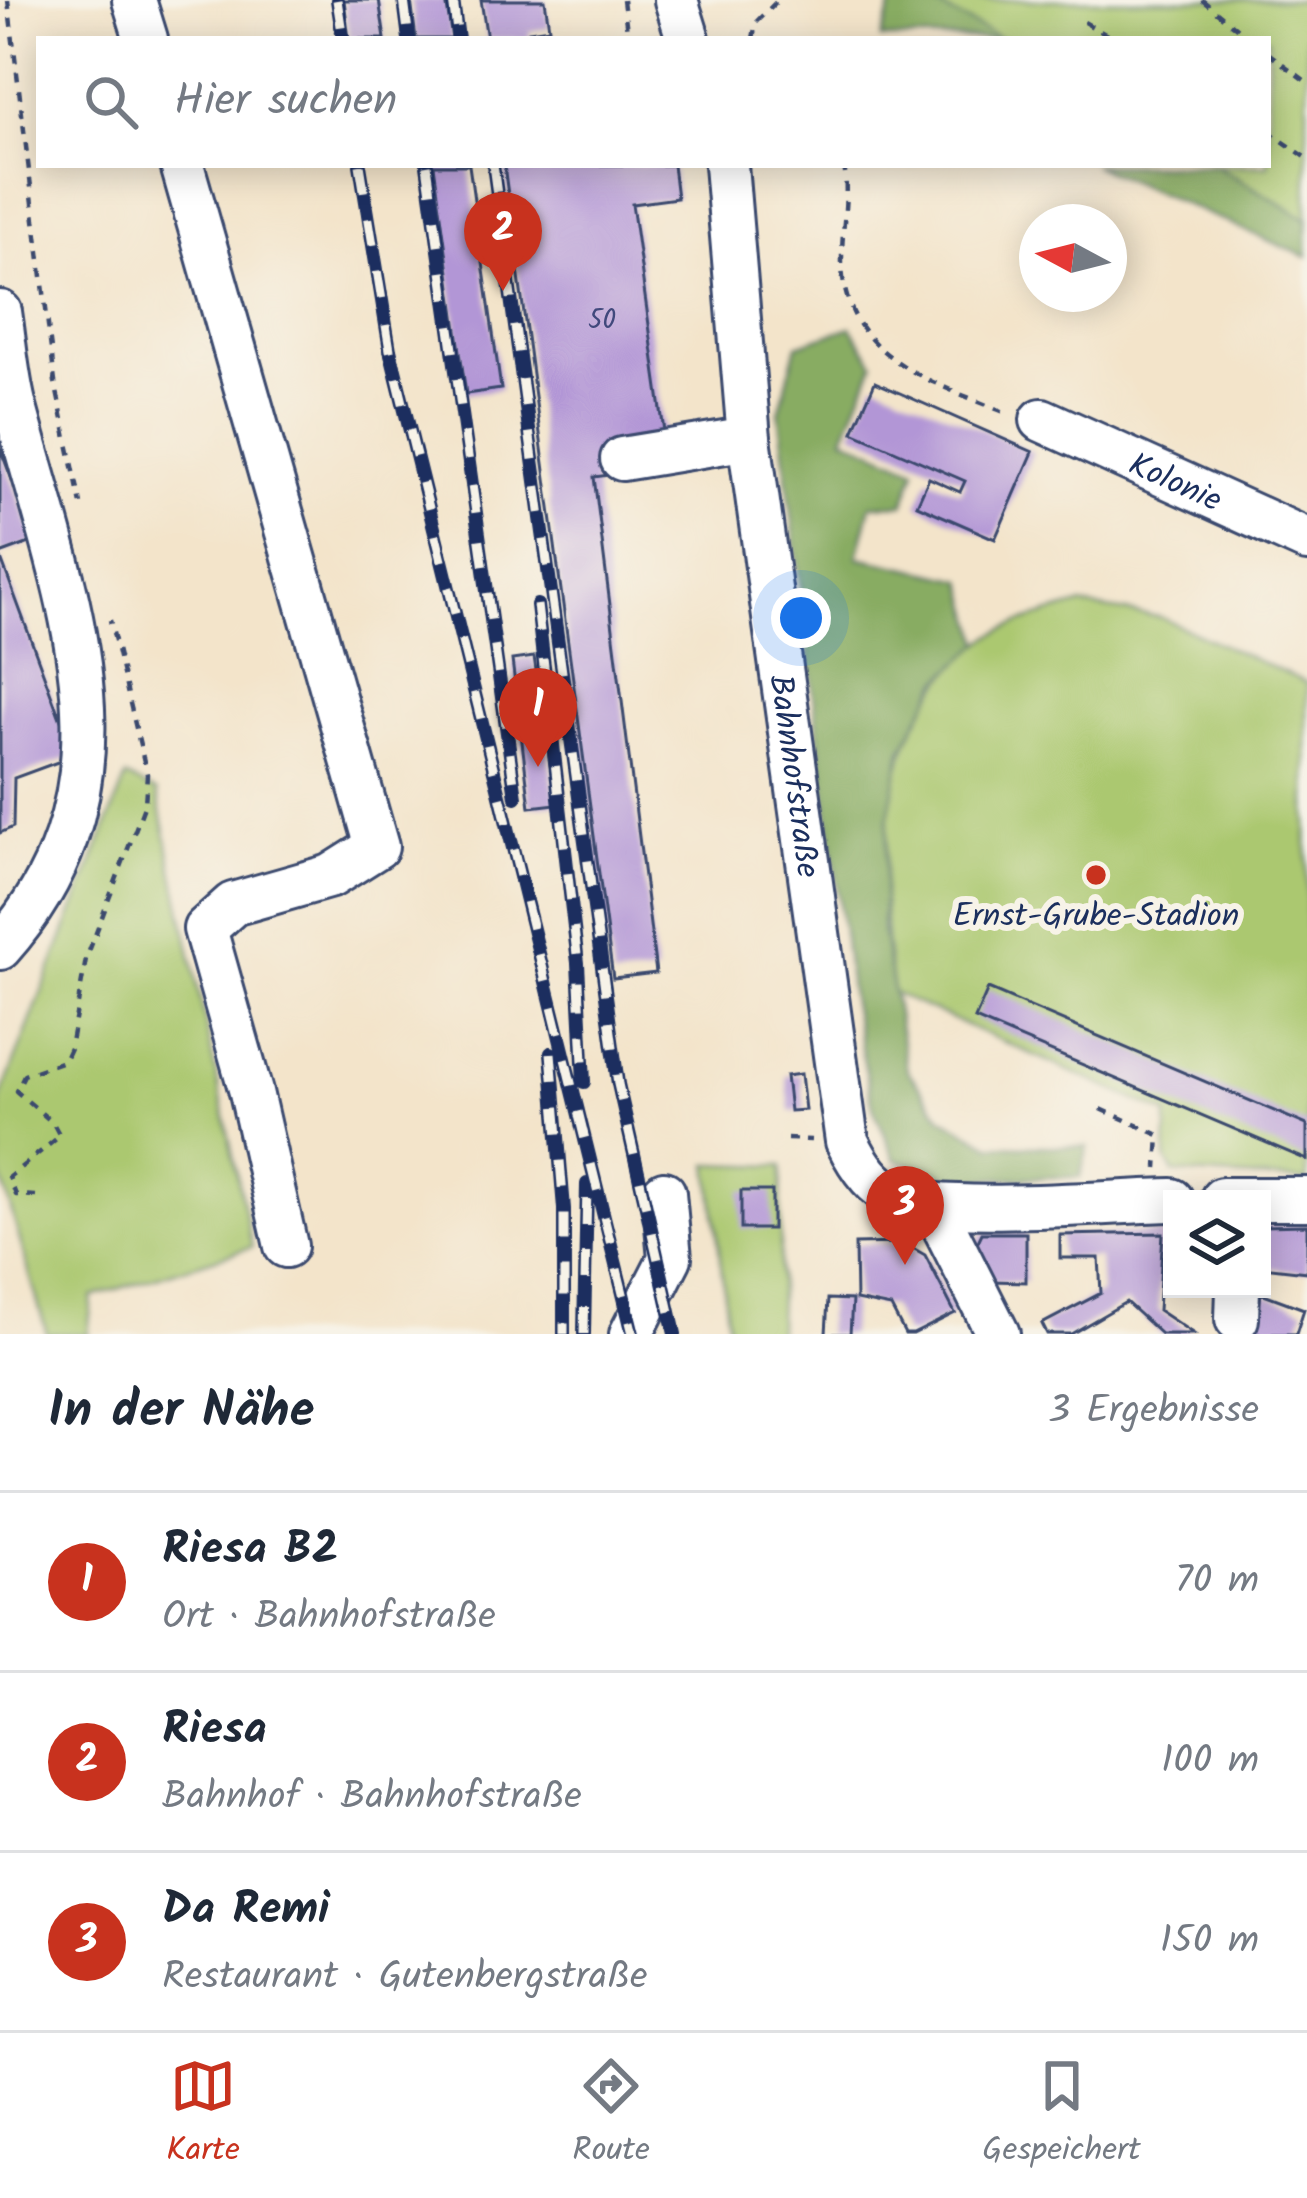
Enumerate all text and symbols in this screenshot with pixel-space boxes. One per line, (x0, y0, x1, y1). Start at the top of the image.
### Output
search box (36, 36, 1271, 168)
text: Hier suchen (174, 66, 397, 138)
icon: search (78, 69, 144, 135)
pin: 2 (464, 192, 542, 291)
north arrow (1019, 204, 1127, 312)
house number: 50 (588, 299, 616, 342)
street label: Kolonie (1119, 440, 1230, 528)
your location (771, 588, 831, 648)
pin: 1 (499, 668, 577, 767)
street label: Bahnhofstraße (752, 671, 833, 881)
marker: Ernst-Grube-Stadion (1083, 862, 1109, 888)
place label: Ernst-Grube-Stadion (953, 891, 1239, 944)
pin: 3 (866, 1166, 944, 1265)
map controls (1163, 1190, 1271, 1298)
button: layers (1163, 1190, 1271, 1298)
text: In der Nähe (48, 1372, 314, 1453)
text: 3 Ergebnisse (1048, 1381, 1259, 1443)
text: Riesa B2 (162, 1515, 338, 1587)
text: 1 (81, 1551, 93, 1613)
text: 70 m (1175, 1551, 1259, 1613)
text: Ort · Bahnhofstraße (162, 1587, 496, 1649)
text: Riesa (162, 1695, 267, 1767)
text: 2 (76, 1731, 98, 1793)
text: 100 m (1161, 1731, 1259, 1793)
text: Bahnhof · Bahnhofstraße (162, 1767, 582, 1829)
text: Da Remi (162, 1875, 330, 1947)
text: 3 (76, 1911, 98, 1973)
text: 150 m (1160, 1911, 1259, 1973)
text: Restaurant · Gutenbergstraße (162, 1947, 647, 2009)
tab: Karte (166, 2053, 240, 2178)
tab: Route (572, 2053, 650, 2178)
tab: Gespeichert (982, 2053, 1141, 2178)

